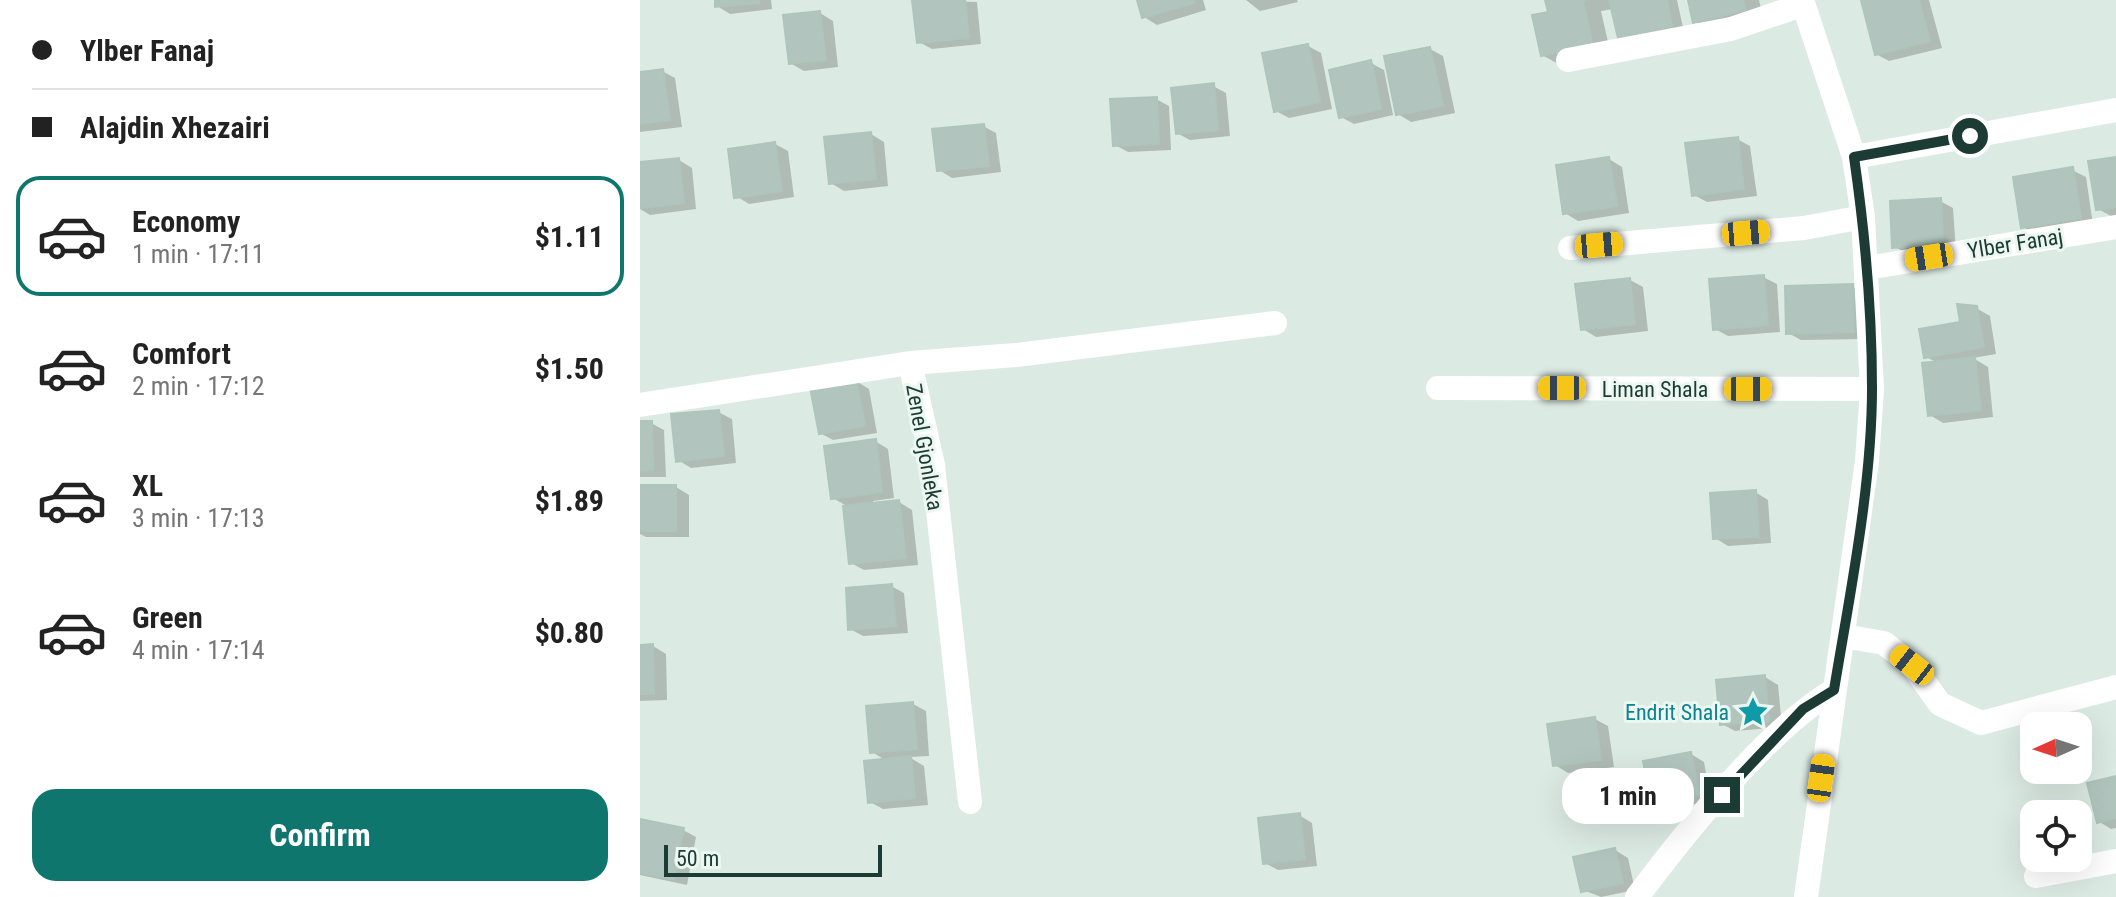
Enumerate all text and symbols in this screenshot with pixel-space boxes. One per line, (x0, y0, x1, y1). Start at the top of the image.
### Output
text: Ylber Fanaj (80, 33, 214, 68)
text: Alajdin Xhezairi (80, 110, 270, 145)
route start (1952, 118, 1988, 154)
icon: car (36, 200, 108, 272)
text: Economy (132, 204, 240, 239)
text: $1.11 (535, 219, 604, 254)
car (1721, 219, 1771, 247)
street label: Ylber Fanaj (1966, 224, 2065, 263)
car (1574, 231, 1624, 259)
text: 1 min · 17:11 (132, 239, 265, 269)
car (1903, 241, 1955, 273)
icon: car (36, 332, 108, 404)
text: Comfort (132, 336, 231, 371)
text: $1.50 (535, 351, 604, 386)
text: 2 min · 17:12 (132, 371, 265, 401)
car (1538, 376, 1586, 400)
street label: Liman Shala (1602, 377, 1708, 402)
car (1724, 377, 1772, 401)
street label: Zenel Gjonleka (901, 382, 948, 512)
icon: car (36, 464, 108, 536)
text: XL (132, 468, 163, 503)
text: $1.89 (535, 483, 604, 518)
text: 3 min · 17:13 (132, 503, 265, 533)
icon: car (36, 596, 108, 668)
text: Green (132, 600, 203, 635)
text: $0.80 (535, 615, 604, 650)
text: 4 min · 17:14 (132, 635, 265, 665)
car (1886, 641, 1938, 689)
place icon: Endrit Shala (1736, 695, 1770, 729)
place label: Endrit Shala (1625, 700, 1729, 725)
north arrow (2020, 712, 2092, 784)
map controls (2020, 712, 2092, 872)
car (1806, 753, 1836, 803)
callout: 1 min (1562, 767, 1694, 823)
route end (1704, 777, 1740, 813)
text: 1 min (1599, 781, 1657, 811)
button: Confirm (32, 789, 608, 881)
button: locate (2020, 800, 2092, 872)
scale bar (664, 841, 882, 877)
text: 50 m (676, 846, 719, 871)

